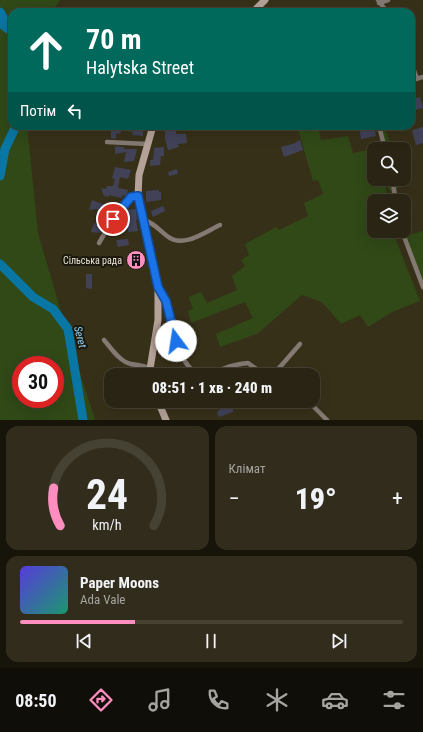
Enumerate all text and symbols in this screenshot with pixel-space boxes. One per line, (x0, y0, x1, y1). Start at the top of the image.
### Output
text: 70 m (86, 23, 142, 56)
icon: ahead (20, 24, 72, 76)
text: Halytska Street (86, 57, 194, 78)
icon: left (64, 100, 86, 122)
text: Потім (20, 102, 56, 120)
map controls (367, 142, 411, 238)
button: search (367, 142, 411, 186)
button: layers (367, 194, 411, 238)
pin (96, 202, 130, 236)
icon: arrive (102, 208, 124, 230)
building icon: Сільська рада (125, 249, 147, 271)
place label: Сільська рада (63, 255, 122, 266)
position arrow (155, 320, 197, 362)
water label: Seret (71, 325, 89, 350)
speed limit sign: 30 (12, 356, 64, 408)
text: 08:51 · 1 хв · 240 m (152, 379, 272, 397)
text: Клімат (229, 461, 265, 476)
text: 24 (86, 470, 128, 519)
text: 19° (295, 481, 337, 516)
text: − (229, 486, 240, 511)
text: + (392, 486, 403, 511)
text: km/h (93, 517, 122, 533)
text: Paper Moons (80, 574, 159, 592)
text: Ada Vale (80, 592, 125, 607)
icon: previous (73, 630, 95, 652)
icon: pause (200, 630, 222, 652)
icon: next (328, 630, 350, 652)
icon: directions (87, 686, 115, 714)
icon: music (146, 686, 174, 714)
icon: phone (204, 686, 232, 714)
icon: climate (263, 686, 291, 714)
icon: car (321, 686, 349, 714)
icon: filters (380, 686, 408, 714)
text: 08:50 (15, 690, 57, 711)

